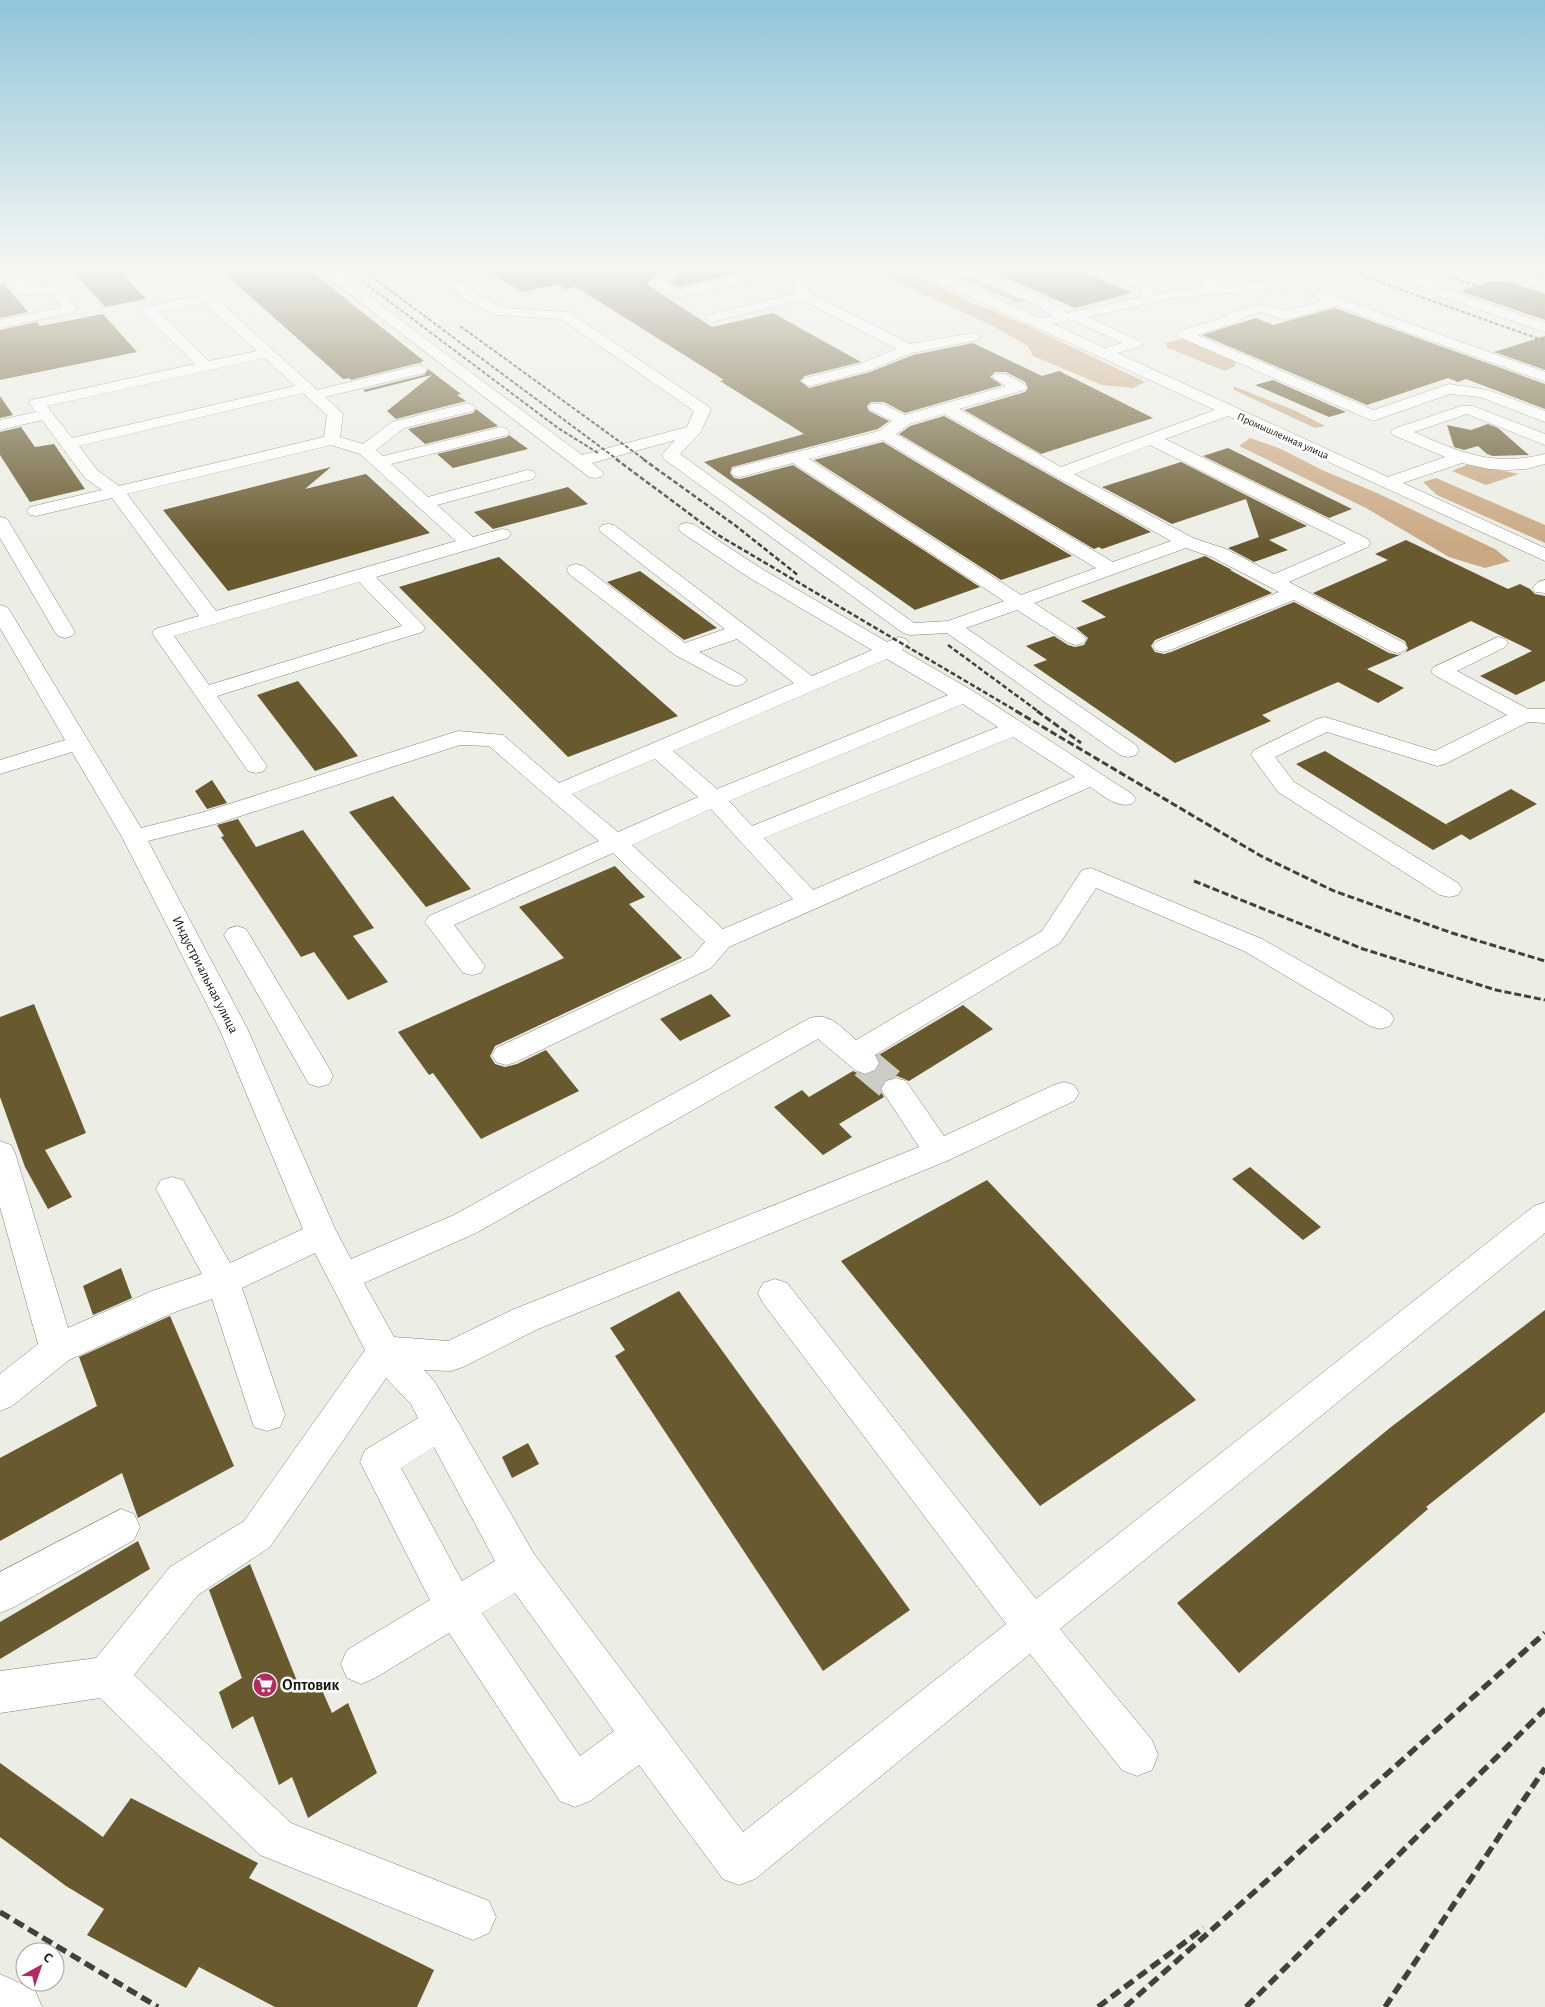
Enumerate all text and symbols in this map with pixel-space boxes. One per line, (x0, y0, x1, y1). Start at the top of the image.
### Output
street label: Промышленная улица (1235, 411, 1331, 461)
street label: Индустриальная улица (169, 914, 241, 1036)
supermarket icon: Оптовик (252, 1672, 278, 1698)
place label: Оптовик (282, 1677, 340, 1693)
north arrow (15, 1942, 65, 1992)
text: С (40, 1950, 55, 1966)

